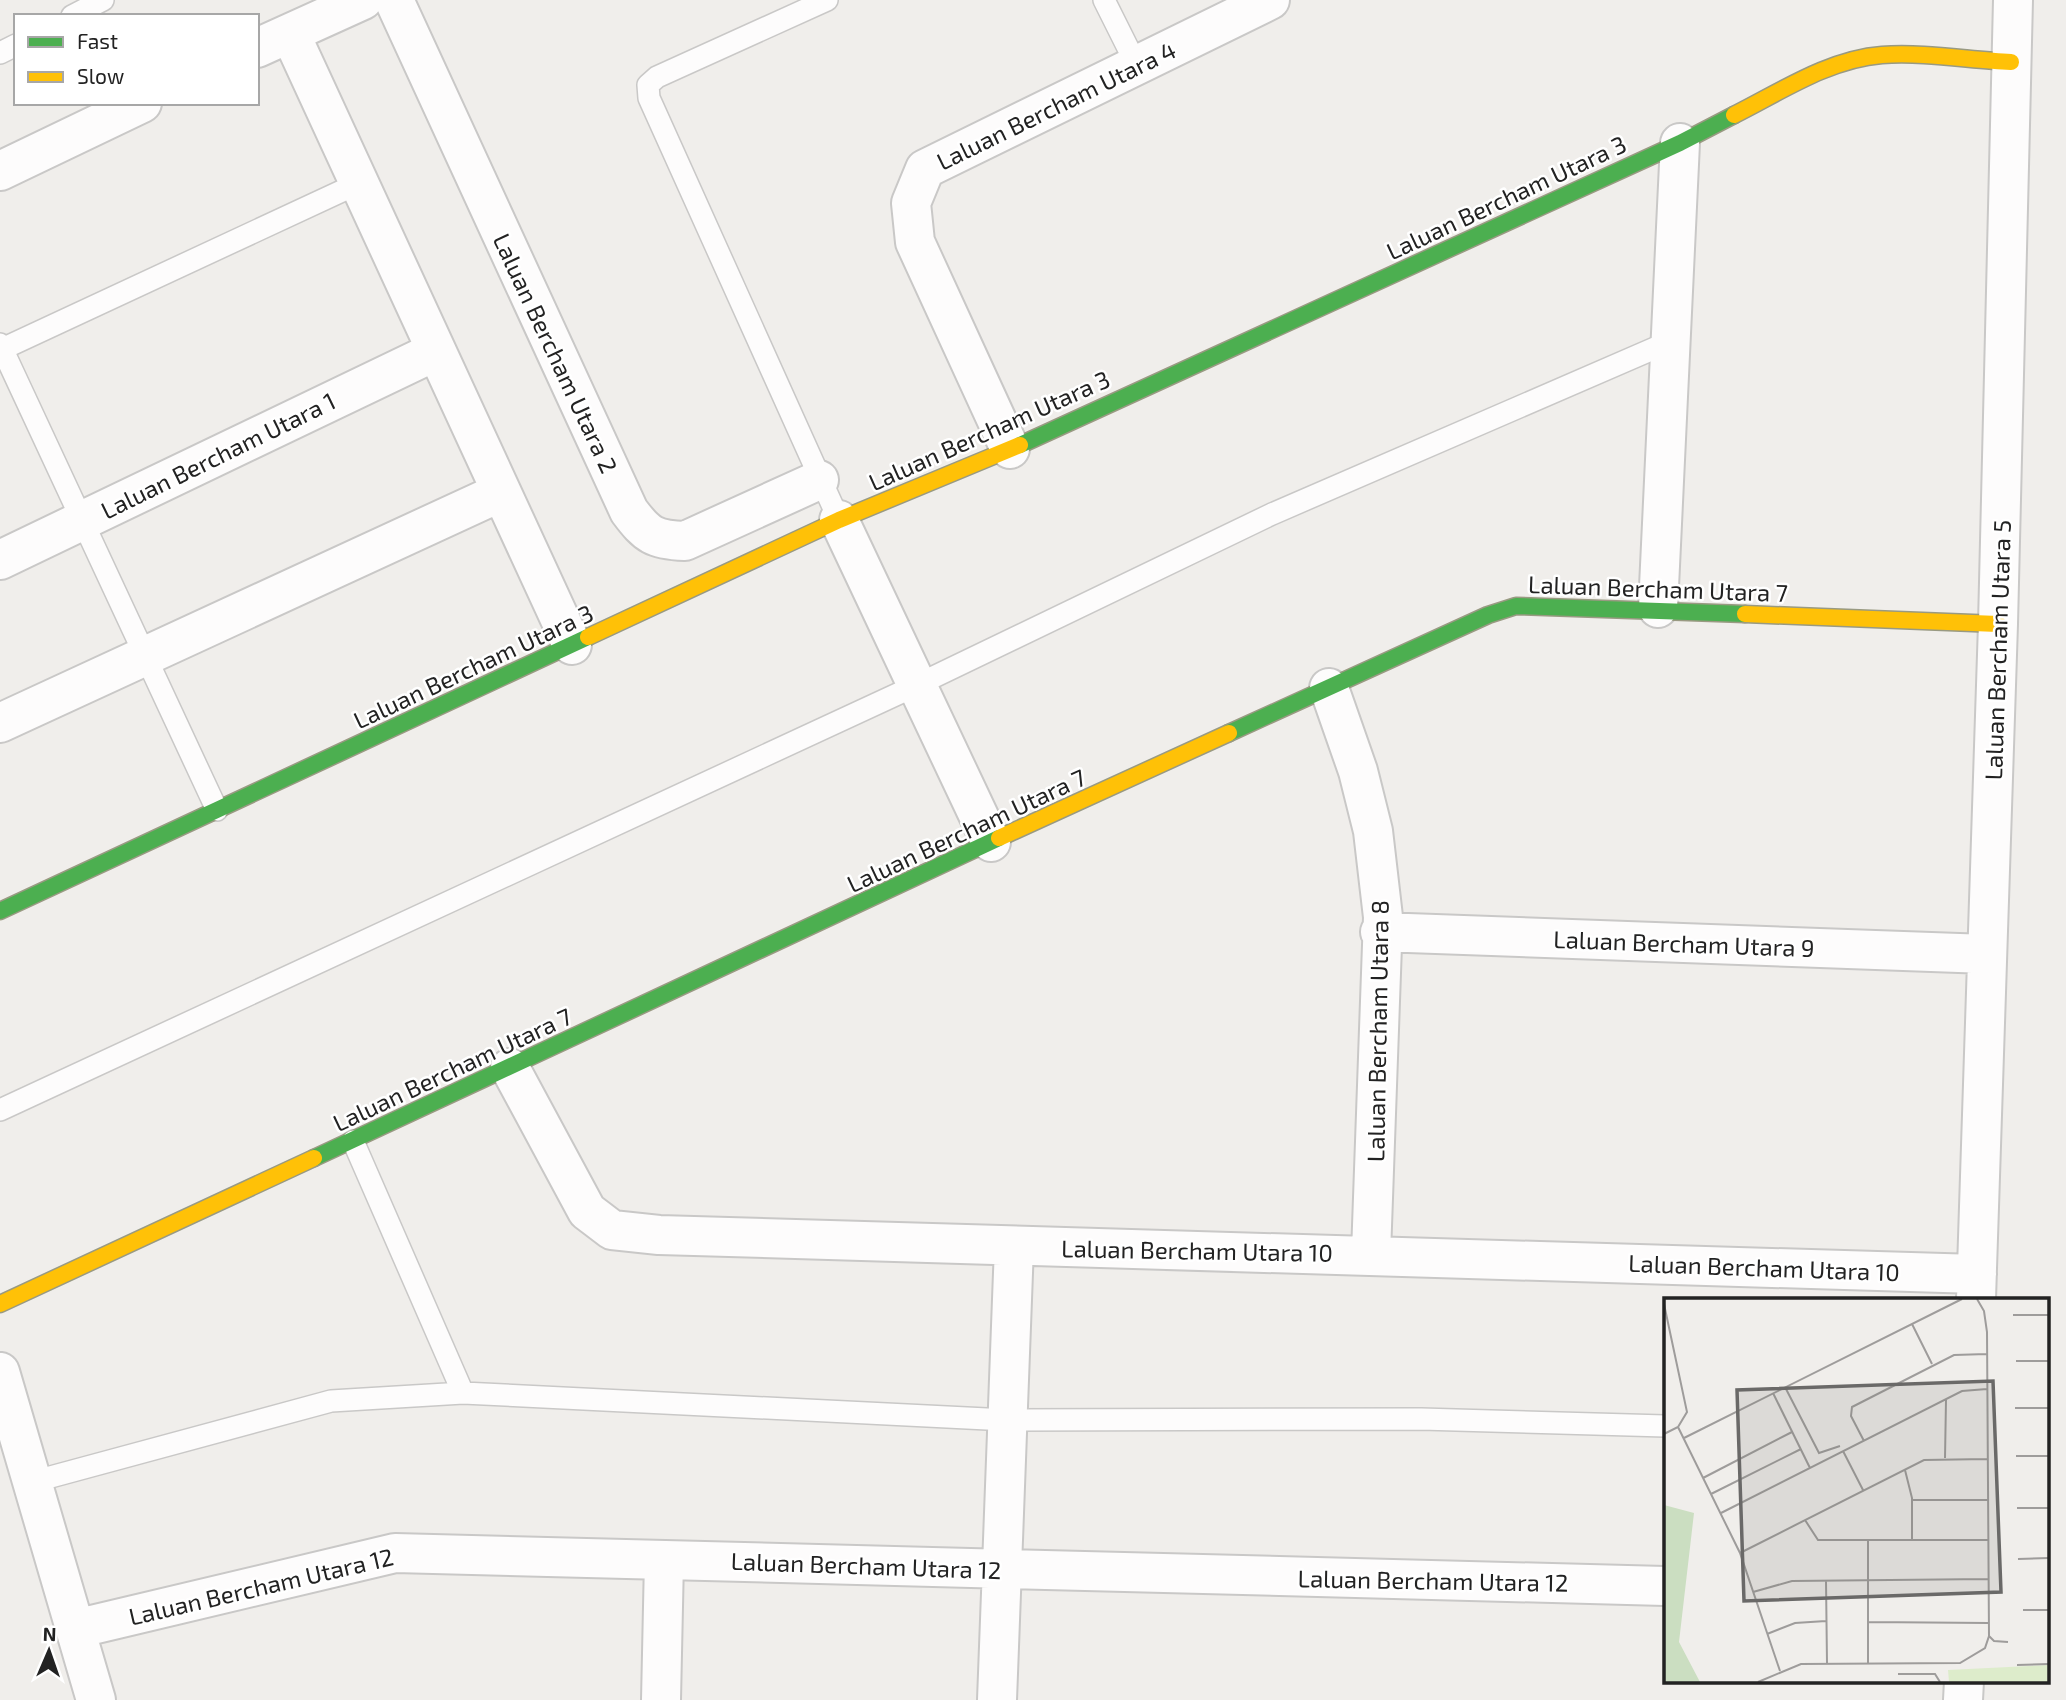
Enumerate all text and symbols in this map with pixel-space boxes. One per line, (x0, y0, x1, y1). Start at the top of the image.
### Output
legend (14, 14, 259, 105)
text: Fast (77, 28, 118, 53)
street label: Laluan Bercham Utara 4 (932, 34, 1180, 176)
text: Slow (77, 63, 124, 88)
street label: Laluan Bercham Utara 3 (1382, 129, 1630, 265)
street label: Laluan Bercham Utara 2 (488, 229, 624, 477)
street label: Laluan Bercham Utara 3 (864, 364, 1114, 496)
street label: Laluan Bercham Utara 1 (96, 386, 340, 524)
street label: Laluan Bercham Utara 5 (1978, 519, 2016, 781)
street label: Laluan Bercham Utara 7 (1528, 569, 1788, 607)
street label: Laluan Bercham Utara 3 (349, 598, 597, 734)
street label: Laluan Bercham Utara 7 (842, 762, 1090, 898)
street label: Laluan Bercham Utara 8 (1360, 900, 1394, 1162)
street label: Laluan Bercham Utara 9 (1553, 924, 1815, 962)
street label: Laluan Bercham Utara 7 (328, 1001, 576, 1137)
street label: Laluan Bercham Utara 10 (1061, 1233, 1333, 1267)
street label: Laluan Bercham Utara 10 (1628, 1248, 1900, 1286)
inset map (1664, 1298, 2048, 1682)
street label: Laluan Bercham Utara 12 (126, 1541, 396, 1631)
street label: Laluan Bercham Utara 12 (730, 1546, 1002, 1584)
street label: Laluan Bercham Utara 12 (1297, 1563, 1569, 1597)
north arrow (14, 1616, 84, 1686)
text: N (42, 1622, 57, 1645)

